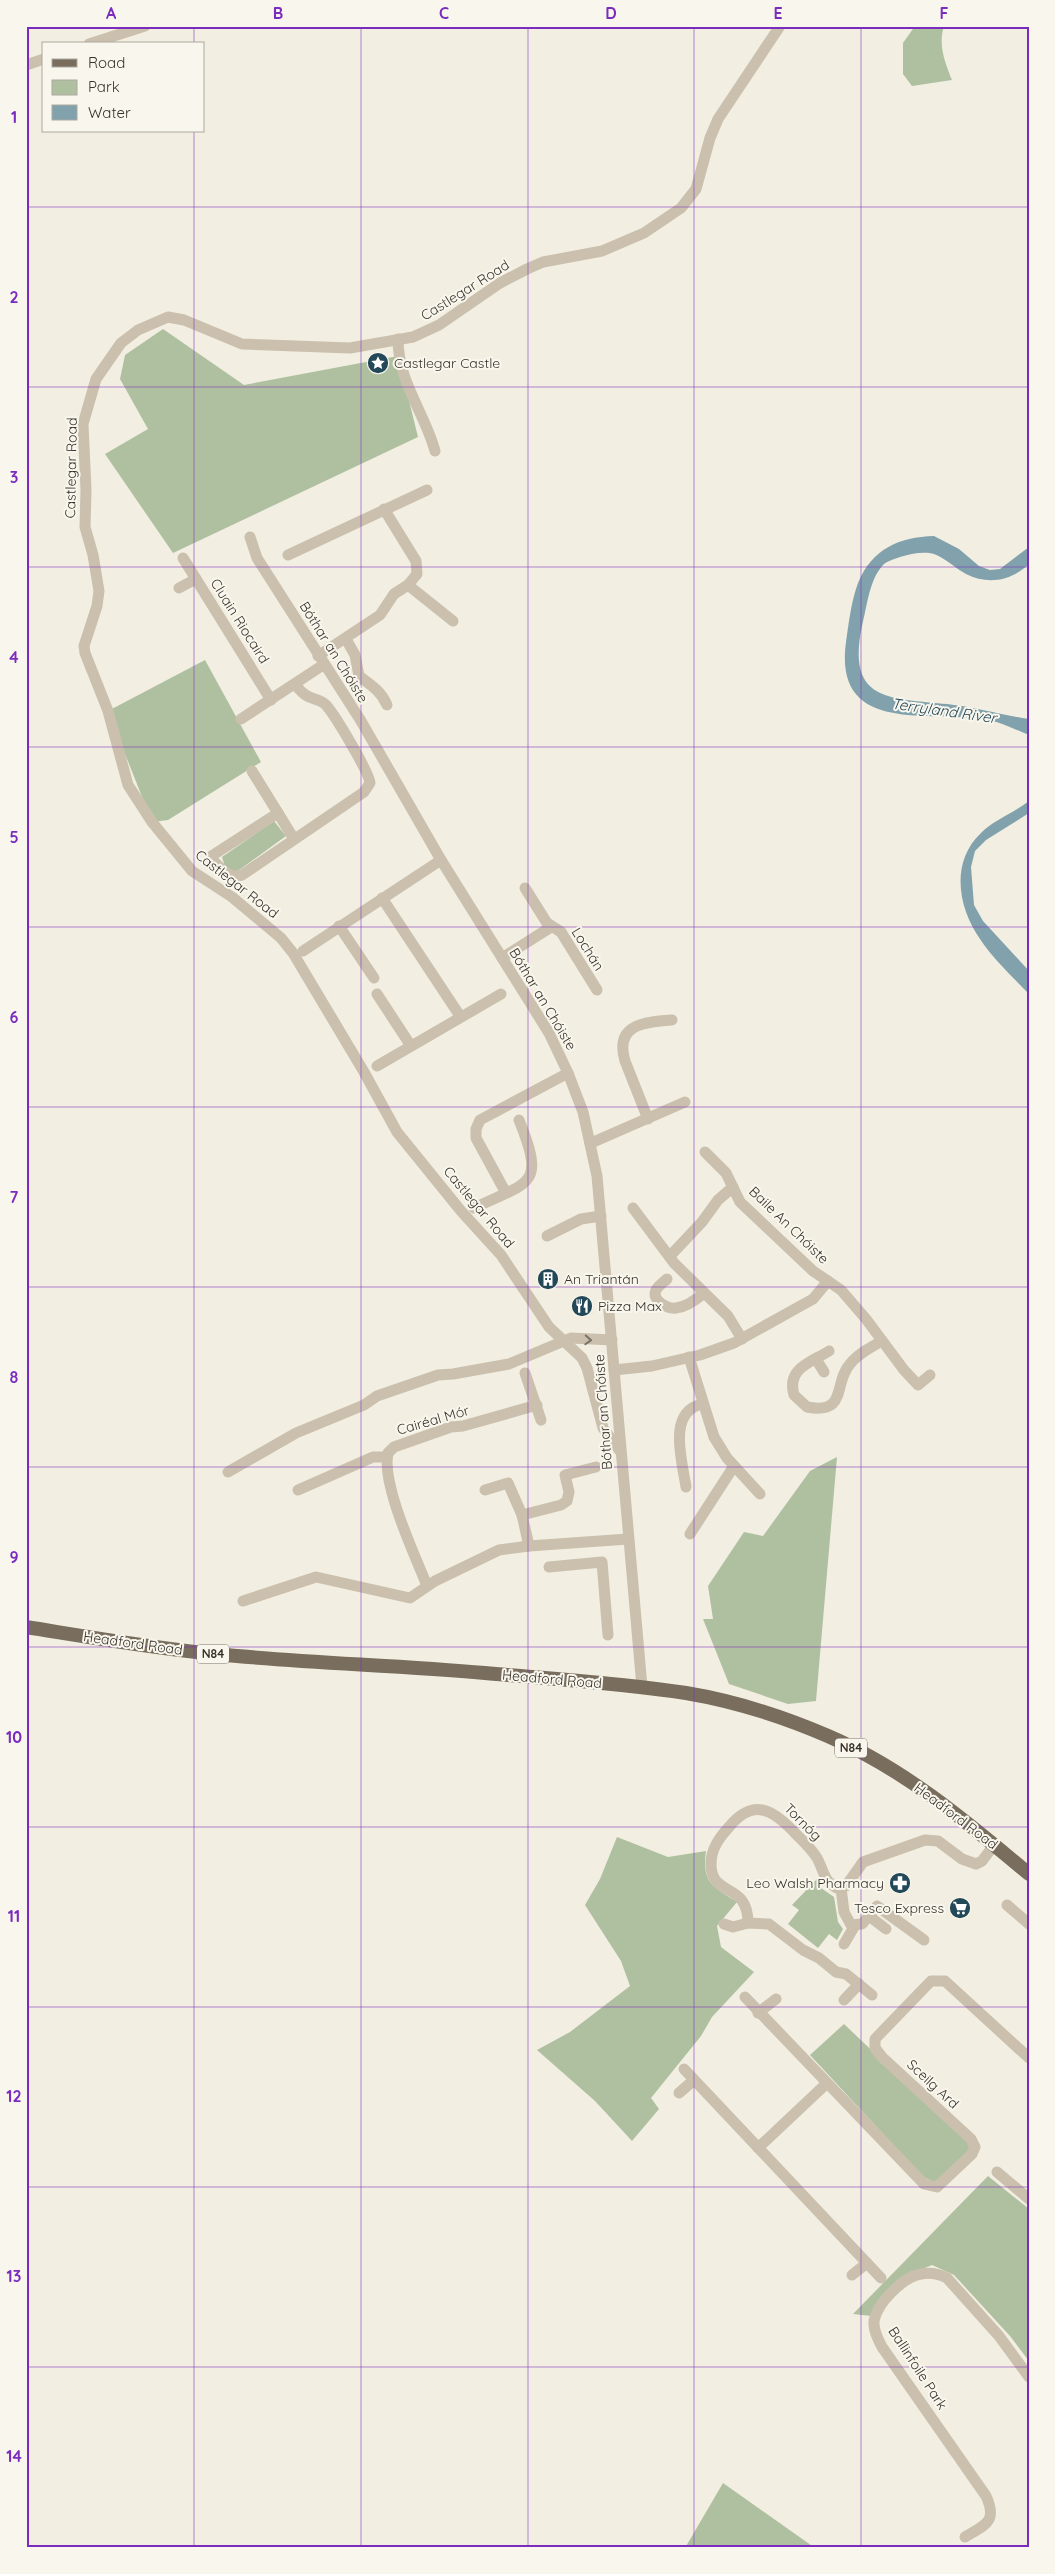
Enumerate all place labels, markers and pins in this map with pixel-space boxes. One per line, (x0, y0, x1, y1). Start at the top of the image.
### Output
place icon: Castlegar Castle (366, 351, 390, 375)
place label: Castlegar Castle (394, 354, 500, 372)
building icon: An Triantán (536, 1267, 560, 1291)
place label: An Triantán (564, 1270, 639, 1288)
restaurant icon: Pizza Max (570, 1294, 594, 1318)
place label: Pizza Max (598, 1297, 662, 1315)
pharmacy icon: Leo Walsh Pharmacy (888, 1871, 912, 1895)
place label: Leo Walsh Pharmacy (746, 1874, 884, 1892)
supermarket icon: Tesco Express (948, 1896, 972, 1920)
place label: Tesco Express (854, 1899, 944, 1917)

